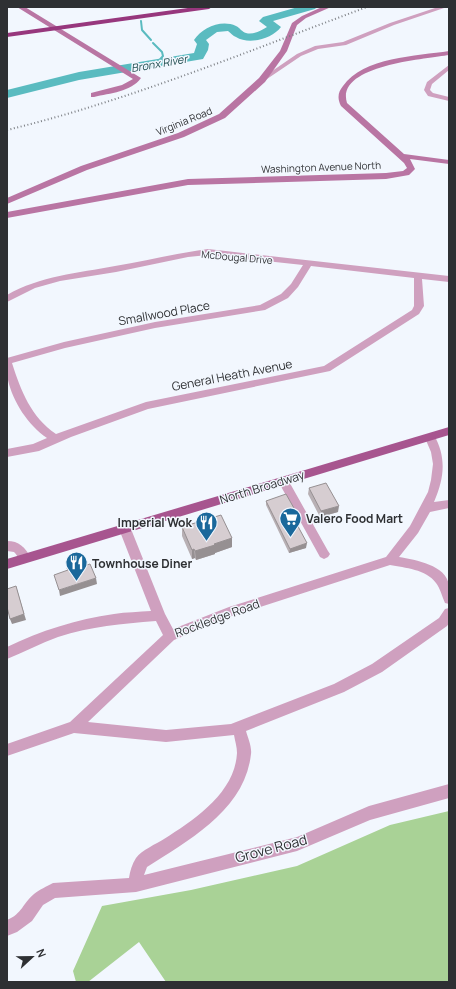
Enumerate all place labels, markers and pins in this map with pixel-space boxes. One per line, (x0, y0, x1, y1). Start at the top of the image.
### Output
supermarket icon: Valero Food Mart (278, 505, 304, 538)
restaurant icon: Imperial Wok (194, 509, 220, 542)
place label: Valero Food Mart (306, 510, 403, 527)
place label: Imperial Wok (118, 514, 193, 531)
restaurant icon: Townhouse Diner (63, 550, 89, 583)
place label: Townhouse Diner (92, 555, 193, 572)

